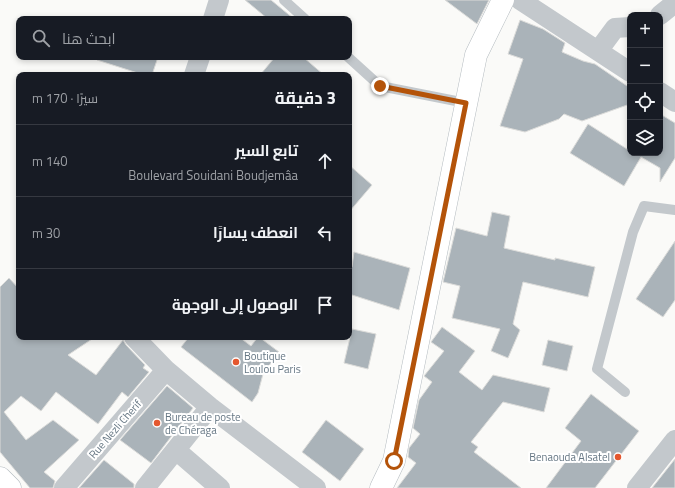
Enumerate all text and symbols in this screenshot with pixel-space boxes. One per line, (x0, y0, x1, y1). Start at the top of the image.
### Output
map controls (627, 12, 663, 156)
button: + (627, 12, 663, 48)
search box (16, 16, 352, 60)
icon: search (30, 27, 52, 49)
text: ابحث هنا (62, 27, 115, 50)
button: − (627, 48, 663, 84)
route end (371, 77, 389, 95)
button: locate (627, 84, 663, 120)
text: 3 دقيقة (275, 85, 336, 111)
text: سيرًا · 170 m (32, 88, 98, 108)
button: layers (627, 120, 663, 156)
text: تابع السير (235, 139, 298, 162)
icon: ahead (314, 150, 336, 172)
text: 140 m (32, 151, 68, 171)
text: Boulevard Souidani Boudjemâa (128, 165, 298, 185)
text: انعطف يسارًا (213, 221, 298, 244)
icon: left (314, 222, 336, 244)
text: 30 m (32, 223, 60, 243)
text: الوصول إلى الوجهة (172, 293, 298, 316)
icon: arrive (314, 294, 336, 316)
place label: Boutique Loulou Paris (244, 348, 301, 377)
marker: Boutique Loulou Paris (231, 357, 241, 367)
street label: Rue Nezli Cherif (85, 396, 145, 462)
place label: Bureau de poste de Chéraga (165, 409, 241, 438)
marker: Bureau de poste de Chéraga (152, 418, 162, 428)
place label: Benaouda Alsatel (529, 449, 610, 465)
route start (385, 452, 403, 470)
marker: Benaouda Alsatel (613, 452, 623, 462)

